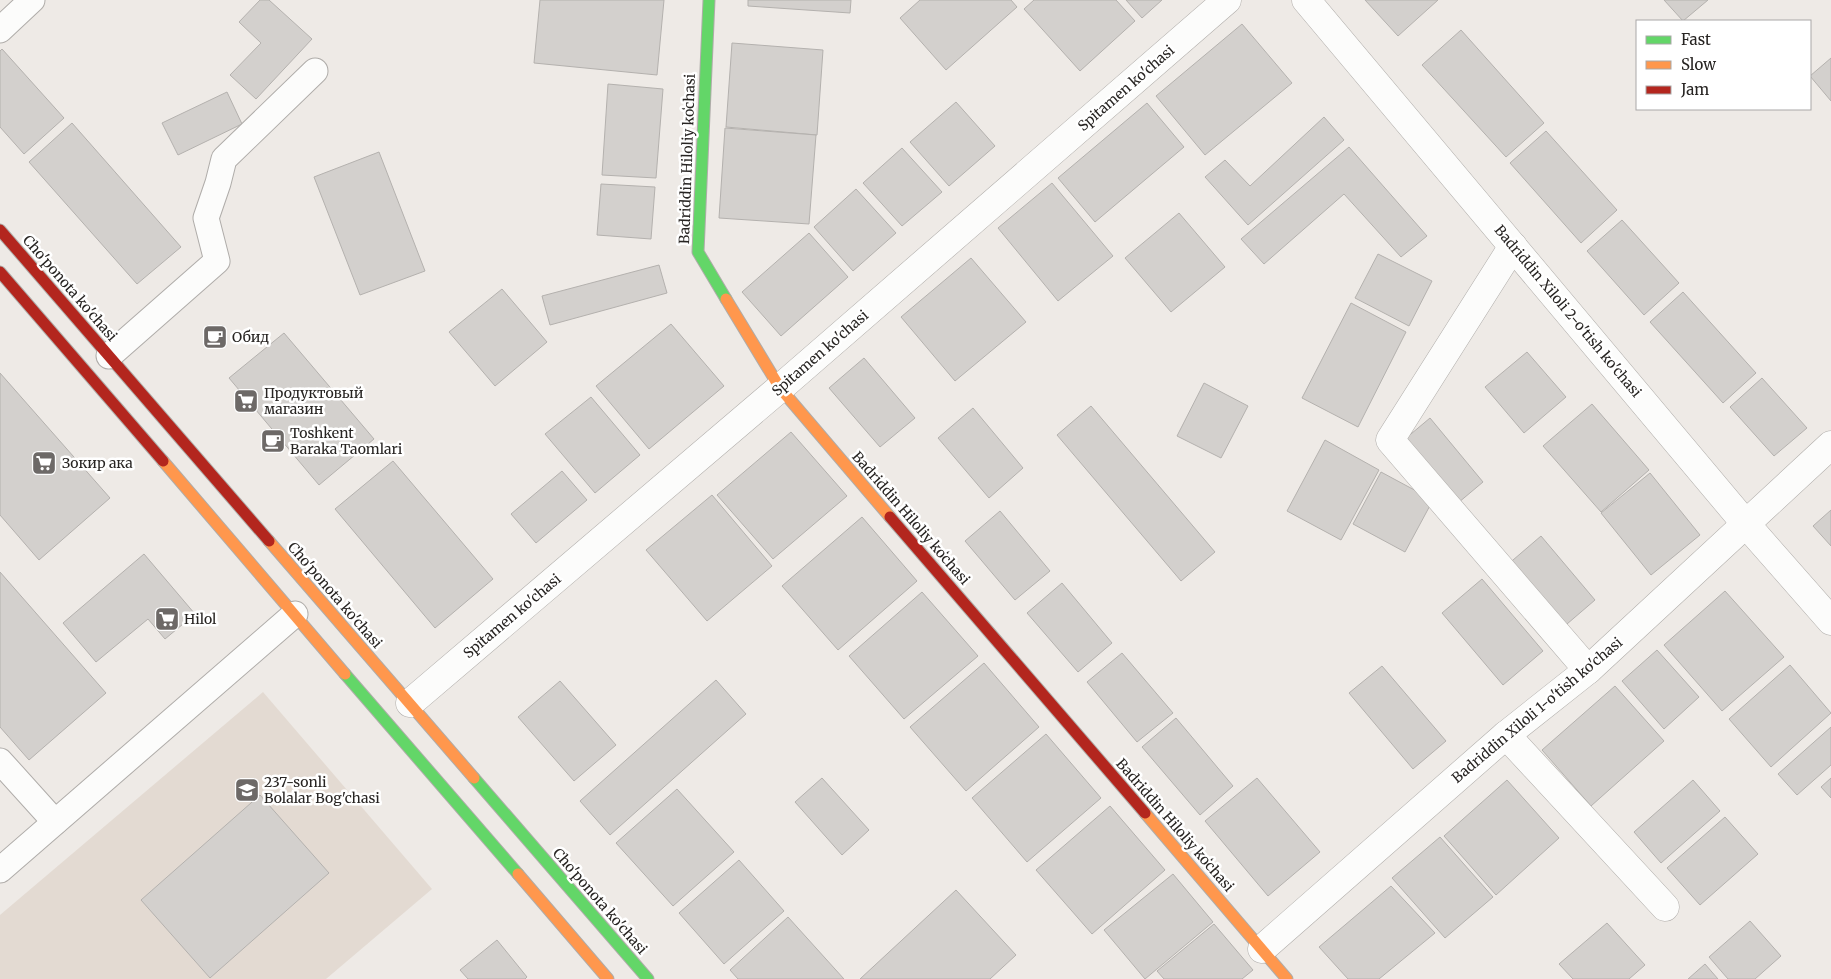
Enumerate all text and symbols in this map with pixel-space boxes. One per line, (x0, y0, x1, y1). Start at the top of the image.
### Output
legend (1636, 20, 1811, 110)
text: Fast (1681, 30, 1711, 49)
street label: Spitamen ko'chasi (1074, 41, 1178, 135)
text: Slow (1681, 55, 1716, 74)
street label: Badriddin Hiloliy koʻchasi (675, 73, 699, 244)
text: Jam (1680, 80, 1709, 99)
street label: Badriddin Xiloli 2-o'tish ko'chasi (1491, 221, 1646, 401)
street label: Cho'ponota ko'chasi (19, 231, 121, 345)
street label: Spitamen ko'chasi (768, 306, 872, 400)
cafe icon: Обид (202, 324, 228, 350)
place label: Обид (232, 328, 269, 346)
place label: Продуктовый магазин (264, 384, 364, 418)
supermarket icon: Продуктовый магазин (233, 388, 259, 414)
place label: Toshkent Baraka Taomlari (290, 424, 403, 458)
cafe icon: Toshkent Baraka Taomlari (260, 428, 286, 454)
street label: Badriddin Hiloliy koʻchasi (848, 448, 974, 589)
supermarket icon: Зокир ака (31, 450, 57, 476)
place label: Зокир ака (62, 454, 133, 472)
street label: Cho'ponota ko'chasi (284, 538, 386, 652)
street label: Spitamen ko'chasi (459, 570, 565, 662)
supermarket icon: Hilol (154, 606, 180, 632)
place label: Hilol (184, 610, 217, 628)
street label: Badriddin Xiloli 1-o'tish ko'chasi (1448, 633, 1626, 787)
street label: Badriddin Hiloliy koʻchasi (1112, 755, 1238, 896)
place label: 237-sonli Bolalar Bog'chasi (264, 773, 380, 807)
school or university icon: 237-sonli Bolalar Bog'chasi (234, 777, 260, 803)
street label: Cho'ponota ko'chasi (549, 844, 651, 958)

